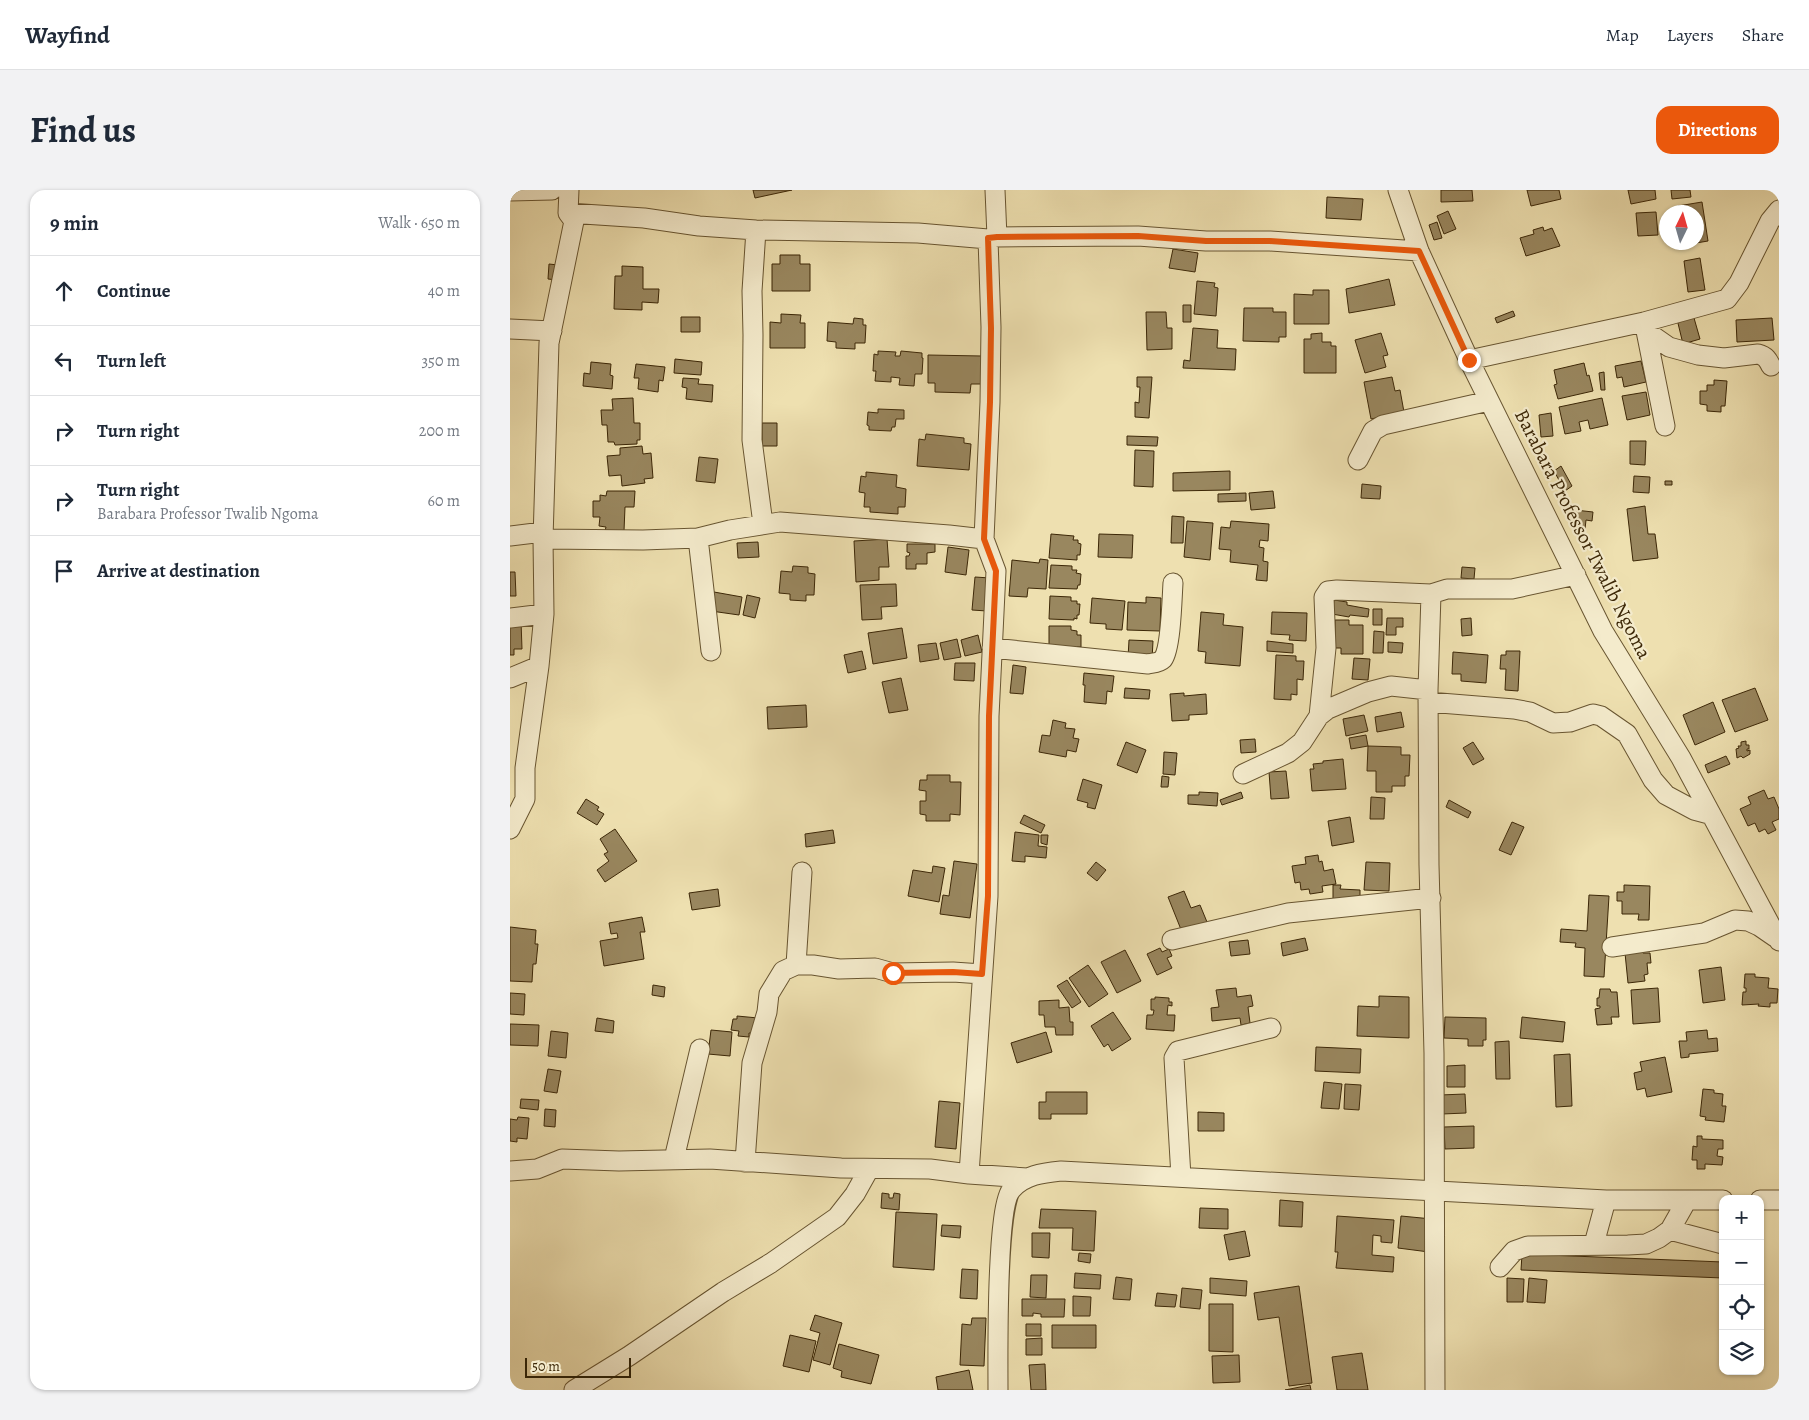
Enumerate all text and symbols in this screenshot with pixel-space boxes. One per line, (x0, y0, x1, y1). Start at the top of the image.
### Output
text: Wayfind (25, 19, 110, 51)
text: Map (1606, 23, 1639, 47)
text: Layers (1667, 23, 1714, 47)
text: Share (1742, 23, 1784, 47)
text: Find us (30, 106, 136, 154)
button: Directions (1656, 106, 1779, 154)
north arrow (1659, 205, 1704, 250)
text: 9 min (50, 209, 99, 237)
text: Walk · 650 m (378, 212, 460, 234)
icon: ahead (50, 277, 78, 305)
text: Continue (97, 278, 171, 304)
text: 40 m (428, 280, 460, 302)
icon: left (50, 347, 78, 375)
text: Turn left (97, 348, 166, 374)
route end (1458, 349, 1481, 372)
text: 350 m (421, 350, 460, 372)
street label: Barabara Professor Twalib Ngoma (1508, 404, 1658, 664)
icon: right (50, 417, 78, 445)
text: Turn right (97, 418, 179, 444)
text: 200 m (419, 420, 460, 442)
text: Turn right (97, 477, 179, 503)
icon: right (50, 487, 78, 515)
text: 60 m (428, 490, 460, 512)
text: Barabara Professor Twalib Ngoma (97, 503, 319, 525)
icon: arrive (50, 557, 78, 585)
text: Arrive at destination (97, 558, 260, 584)
route start (882, 962, 905, 985)
map controls (1719, 1195, 1764, 1375)
button: + (1719, 1195, 1764, 1240)
button: − (1719, 1240, 1764, 1285)
button: locate (1719, 1285, 1764, 1330)
button: layers (1719, 1330, 1764, 1375)
scale bar (525, 1355, 631, 1378)
text: 50 m (532, 1357, 560, 1376)

